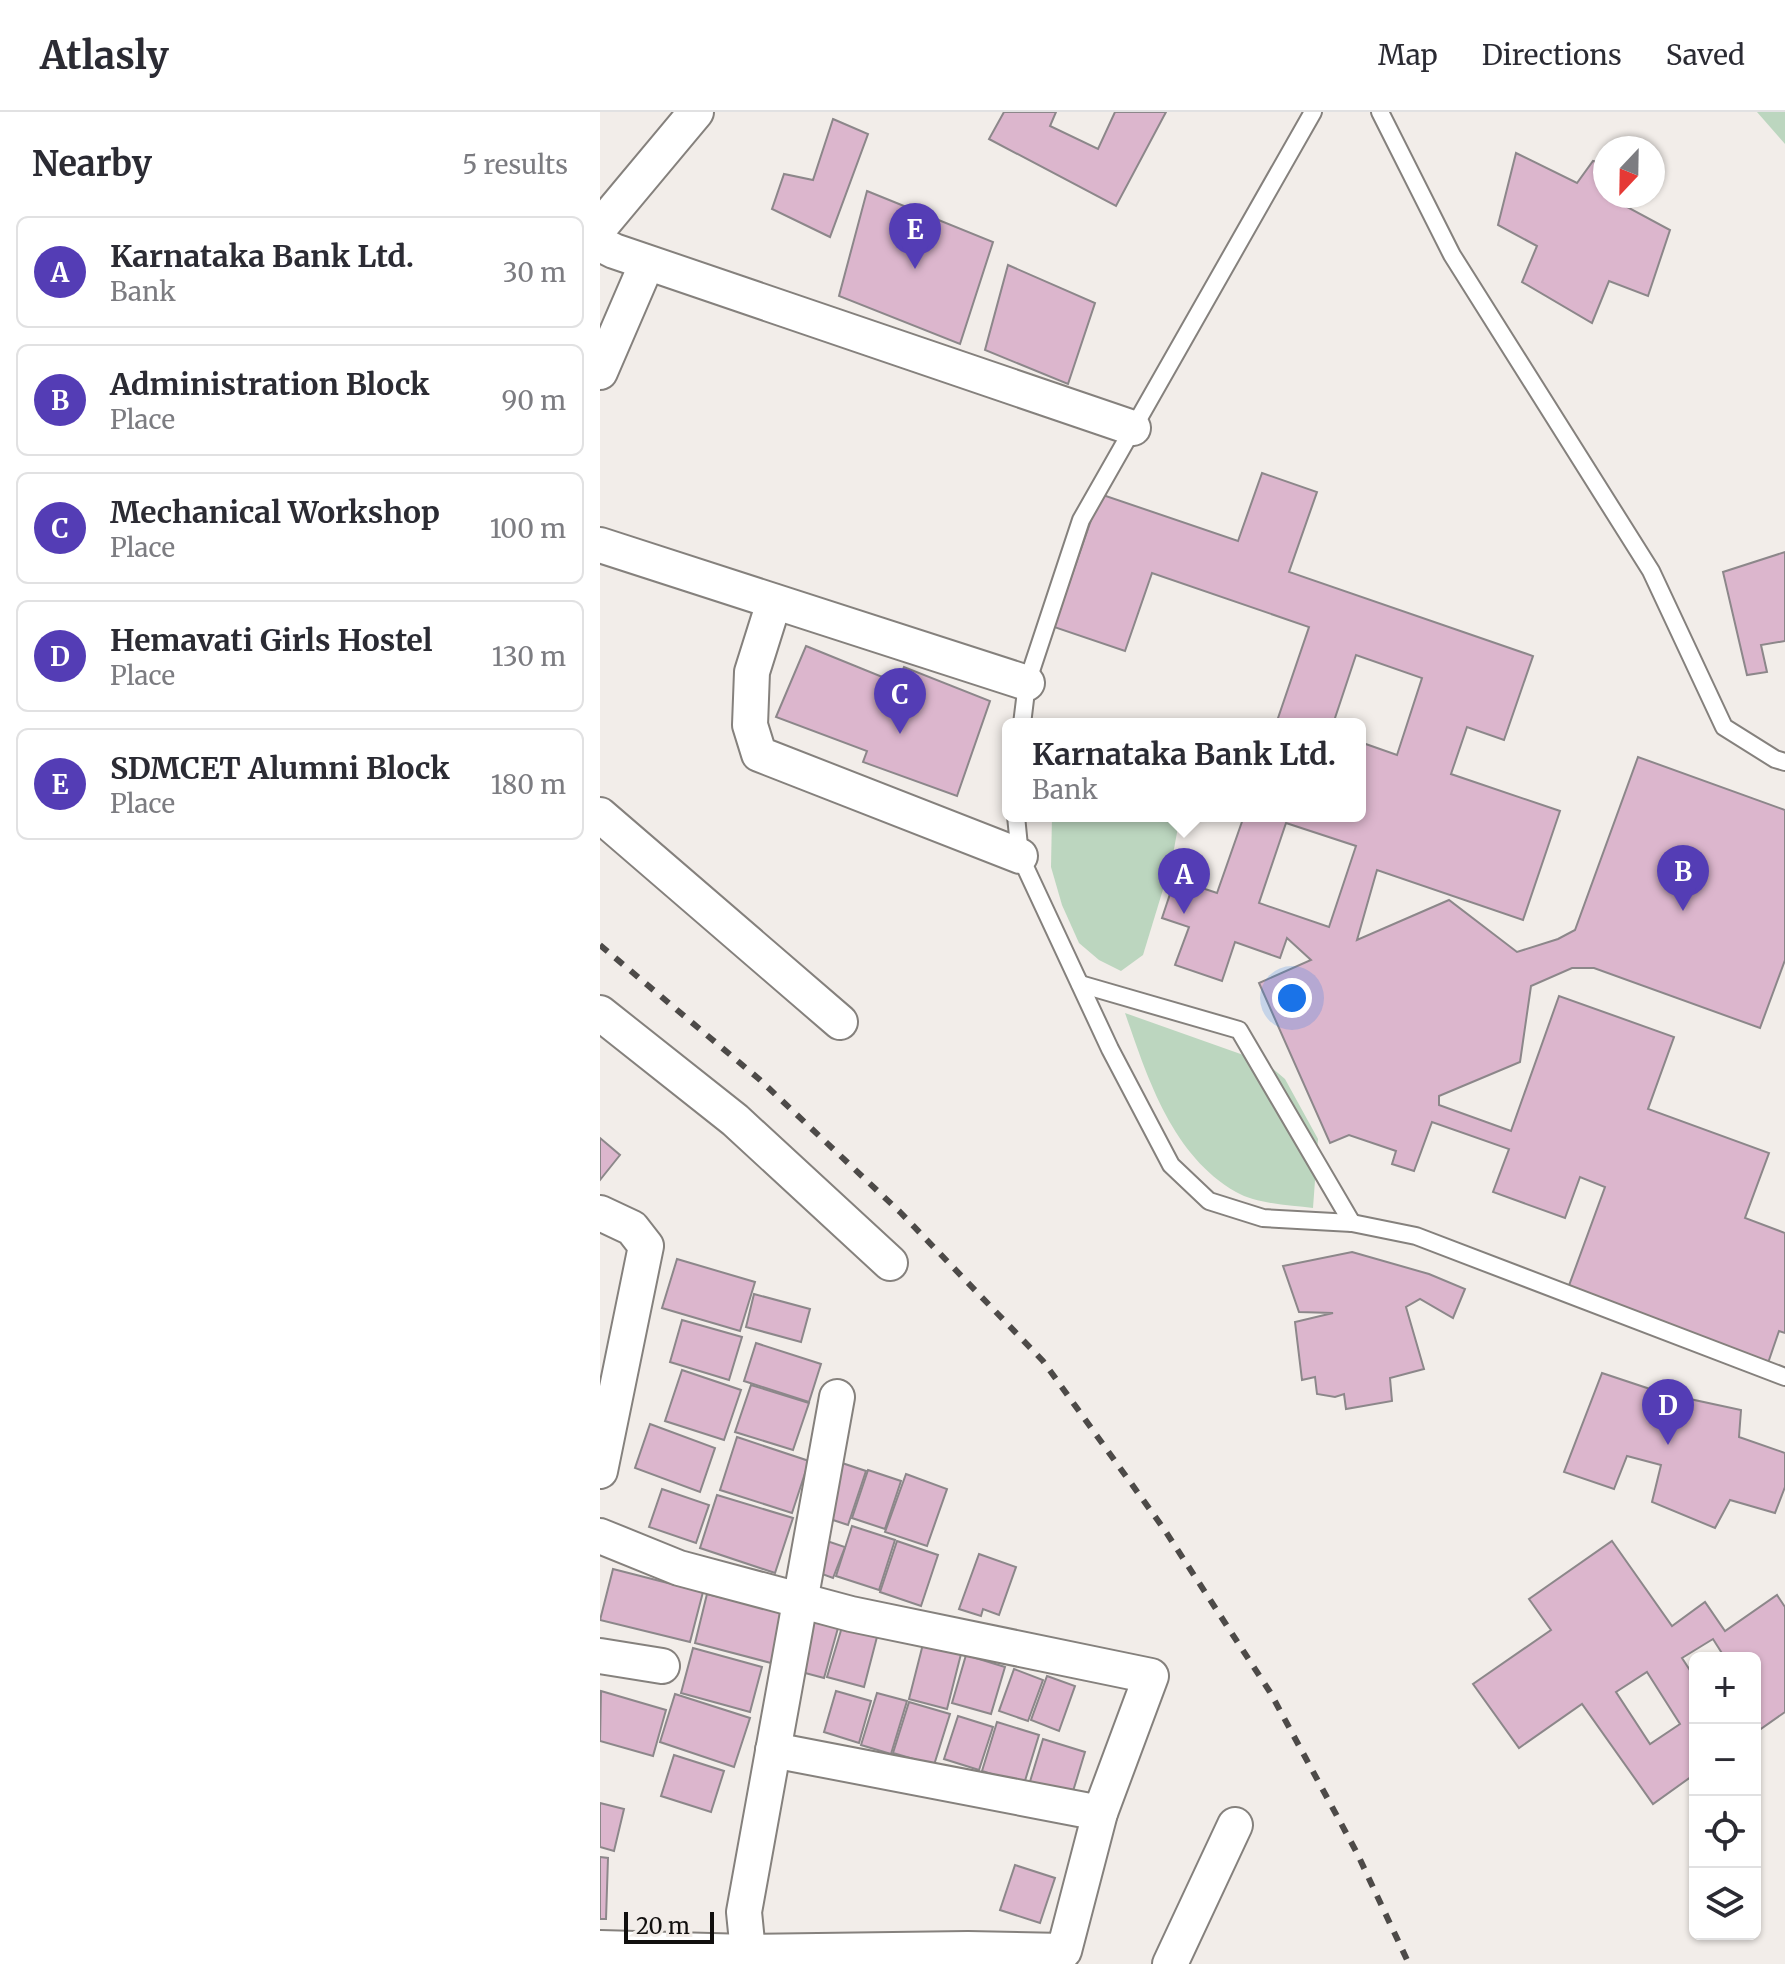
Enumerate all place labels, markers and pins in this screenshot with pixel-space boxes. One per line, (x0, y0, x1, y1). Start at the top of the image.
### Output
pin: E (889, 203, 941, 269)
pin: C (874, 668, 926, 734)
pin: B (1657, 845, 1709, 911)
pin: A (1158, 848, 1210, 914)
pin: D (1642, 1379, 1694, 1445)

